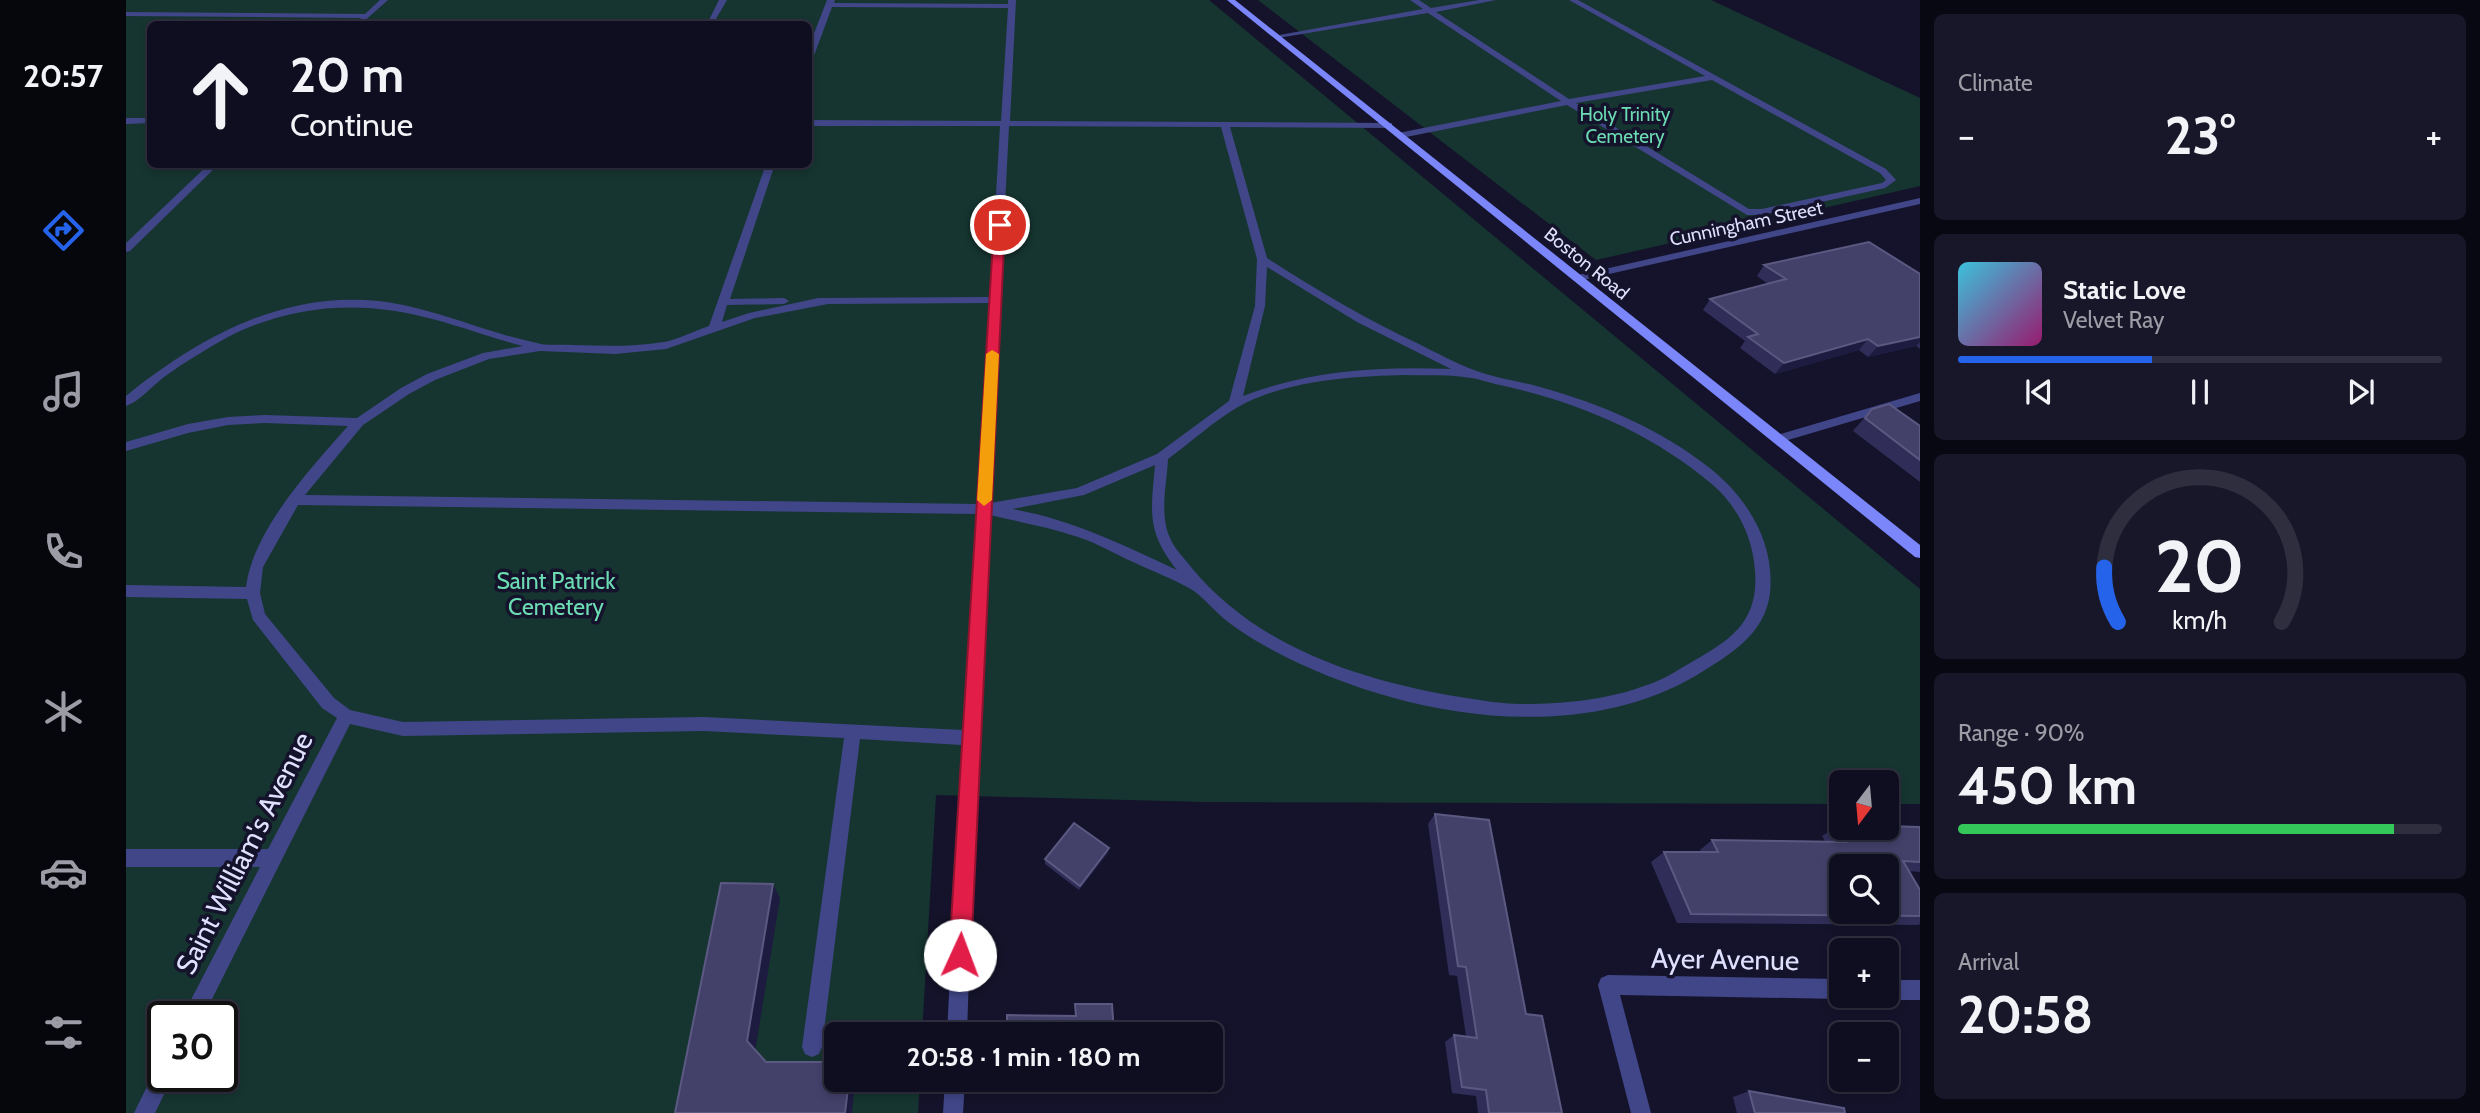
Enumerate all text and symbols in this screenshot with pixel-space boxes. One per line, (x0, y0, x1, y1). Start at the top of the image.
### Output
text: 20 m (290, 45, 404, 104)
icon: ahead (175, 49, 266, 140)
text: 20:57 (23, 56, 103, 95)
text: Climate (1958, 69, 2033, 97)
park label: Holy Trinity Cemetery (1580, 103, 1671, 148)
text: 23° (2165, 104, 2235, 167)
text: Continue (290, 105, 413, 144)
text: − (1958, 112, 1975, 159)
text: + (2425, 112, 2442, 159)
pin (970, 195, 1030, 255)
street label: Cunningham Street (1667, 196, 1825, 251)
icon: directions (39, 206, 88, 255)
icon: arrive (981, 206, 1019, 244)
street label: Boston Road (1540, 222, 1634, 305)
text: Static Love (2063, 274, 2186, 306)
text: Velvet Ray (2063, 306, 2164, 334)
icon: music (39, 367, 88, 416)
icon: previous (2020, 373, 2058, 411)
icon: pause (2181, 373, 2219, 411)
icon: next (2342, 373, 2380, 411)
text: 20 (2155, 523, 2245, 611)
icon: phone (39, 527, 88, 576)
park label: Saint Patrick Cemetery (496, 567, 616, 621)
text: km/h (2173, 605, 2227, 635)
icon: climate (39, 687, 88, 736)
text: Range · 90% (1958, 719, 2085, 747)
street label: Saint William's Avenue (168, 726, 320, 980)
text: 450 km (1958, 754, 2137, 817)
north arrow (1829, 770, 1899, 840)
map controls (1829, 770, 1899, 1092)
icon: car (39, 848, 88, 897)
button: search (1829, 854, 1899, 924)
position arrow (923, 918, 997, 992)
button: + (1829, 938, 1899, 1008)
street label: Ayer Avenue (1651, 941, 1799, 977)
text: Arrival (1958, 948, 2019, 976)
text: 20:58 (1958, 983, 2093, 1046)
speed limit sign: 30 (147, 1001, 238, 1092)
icon: filters (39, 1008, 88, 1057)
button: − (1829, 1022, 1899, 1092)
text: 20:58 · 1 min · 180 m (907, 1041, 1140, 1073)

